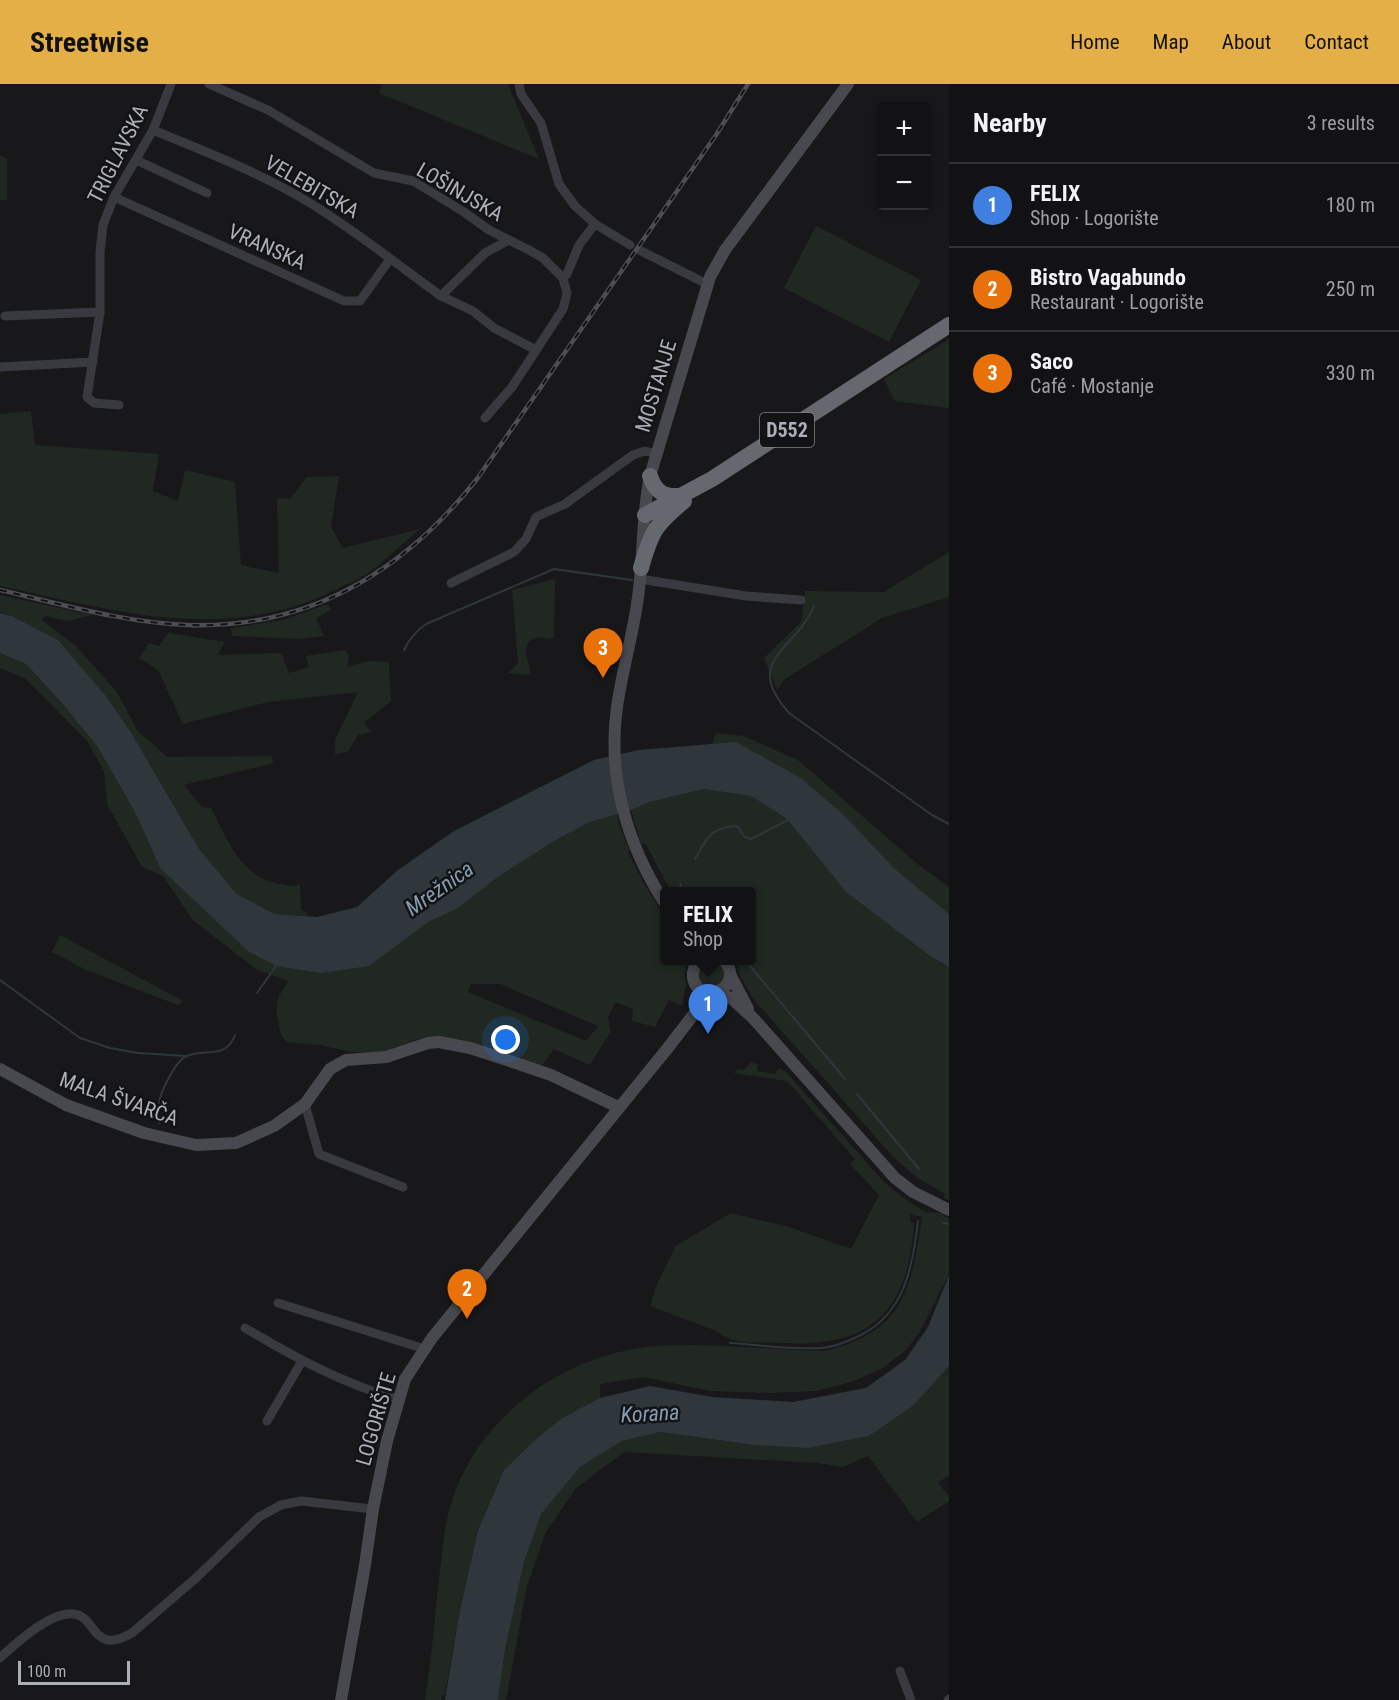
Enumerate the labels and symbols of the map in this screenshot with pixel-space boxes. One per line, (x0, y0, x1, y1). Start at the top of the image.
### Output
street label: TRIGLAVSKA (83, 101, 153, 207)
street label: VELEBITSKA (261, 151, 363, 223)
street label: LOŠINJSKA (413, 158, 507, 226)
street label: VRANSKA (224, 219, 310, 275)
street label: MOSTANJE (631, 337, 681, 435)
road number: D552 (760, 413, 814, 447)
pin: 3 (584, 628, 622, 678)
water label: Mrežnica (401, 856, 478, 921)
pin: 1 (688, 984, 728, 1034)
your location (491, 1025, 520, 1054)
street label: MALA ŠVARČA (56, 1067, 182, 1131)
pin: 2 (448, 1270, 486, 1319)
street label: LOGORIŠTE (351, 1370, 401, 1468)
water label: Korana (620, 1399, 680, 1428)
scale bar (18, 1658, 130, 1686)

